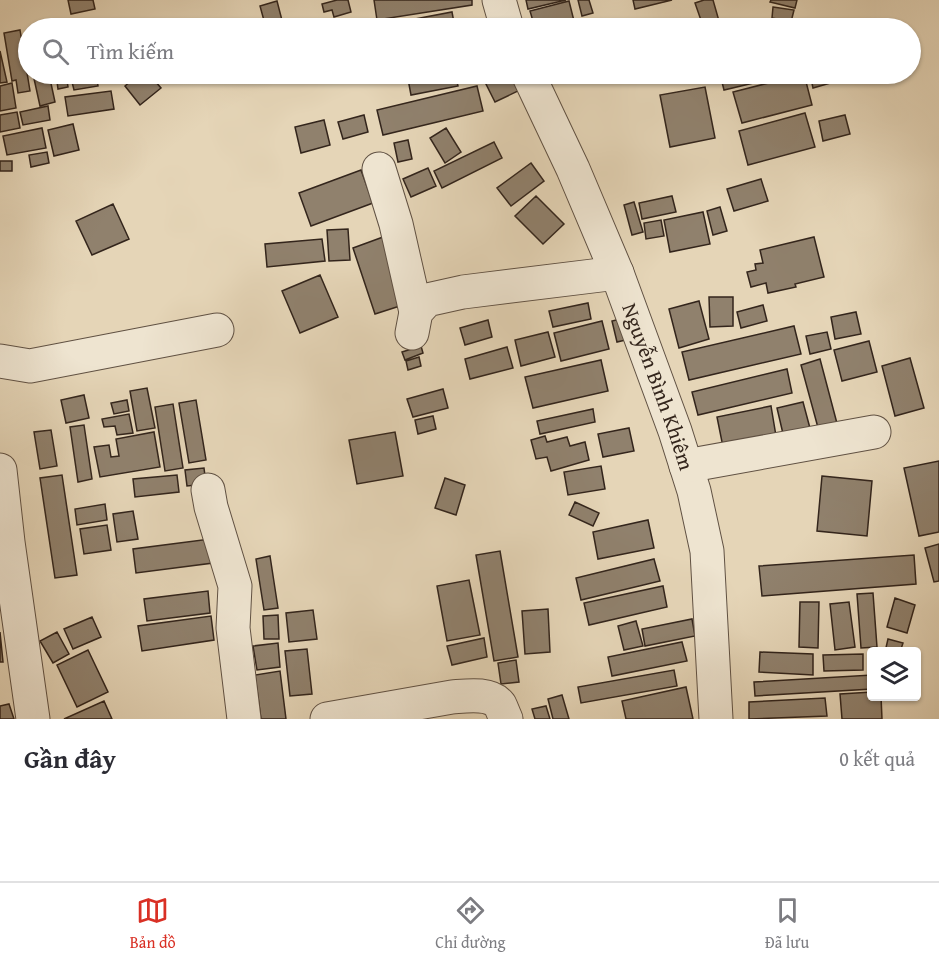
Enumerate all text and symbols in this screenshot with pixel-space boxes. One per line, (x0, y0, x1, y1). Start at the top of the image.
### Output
search box (18, 18, 921, 84)
icon: search (39, 35, 72, 68)
text: Tìm kiếm (87, 35, 174, 67)
street label: Nguyễn Bình Khiêm (614, 299, 702, 474)
map controls (867, 647, 921, 701)
button: layers (867, 647, 921, 701)
text: Gần đây (24, 739, 116, 778)
text: 0 kết quả (839, 744, 915, 773)
tab: Bản đồ (130, 894, 176, 954)
tab: Chỉ đường (435, 894, 505, 954)
tab: Đã lưu (765, 894, 809, 954)

